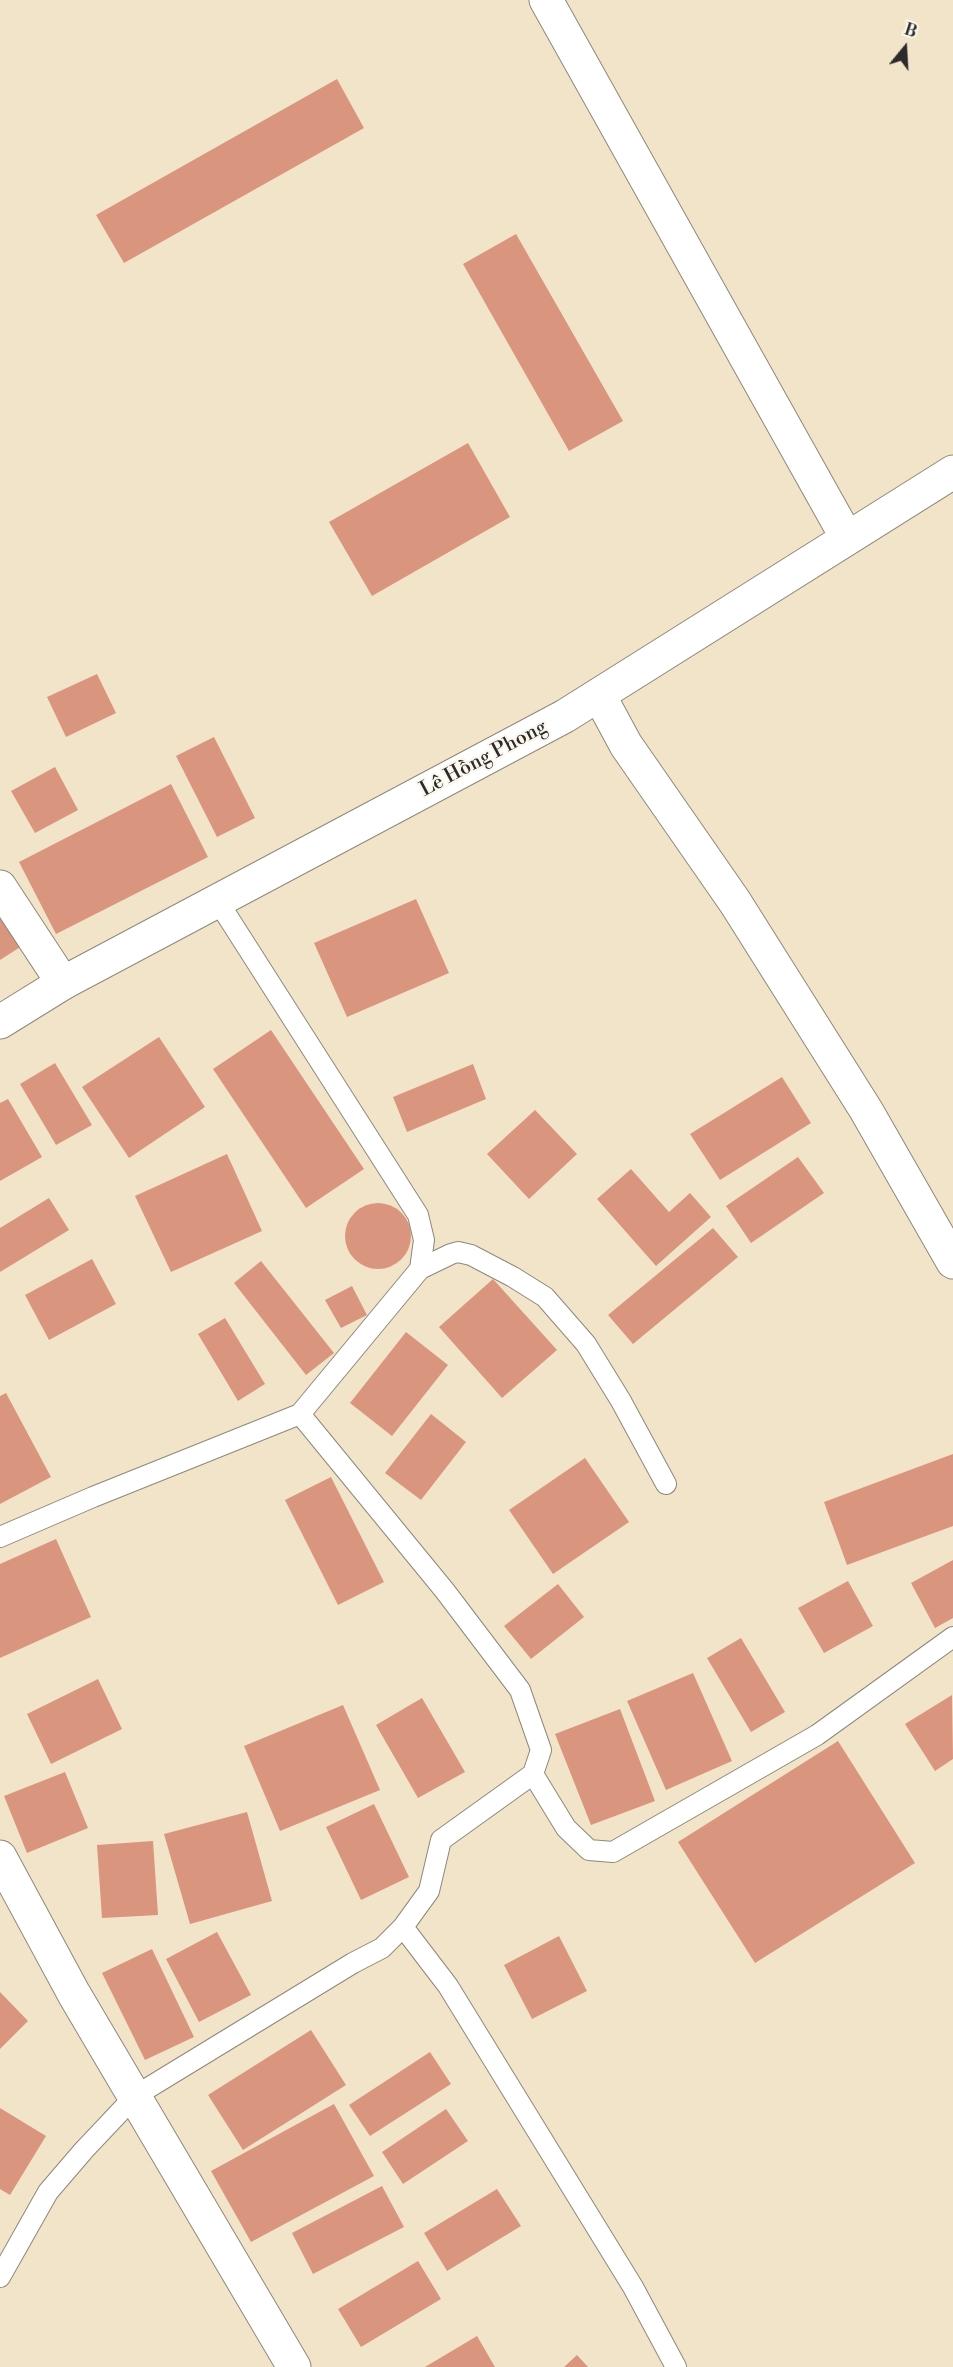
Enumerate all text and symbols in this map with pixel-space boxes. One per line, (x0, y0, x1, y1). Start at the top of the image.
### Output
north arrow (875, 18, 935, 78)
text: B (902, 20, 919, 42)
street label: Lê Hồng Phong (416, 715, 552, 803)

